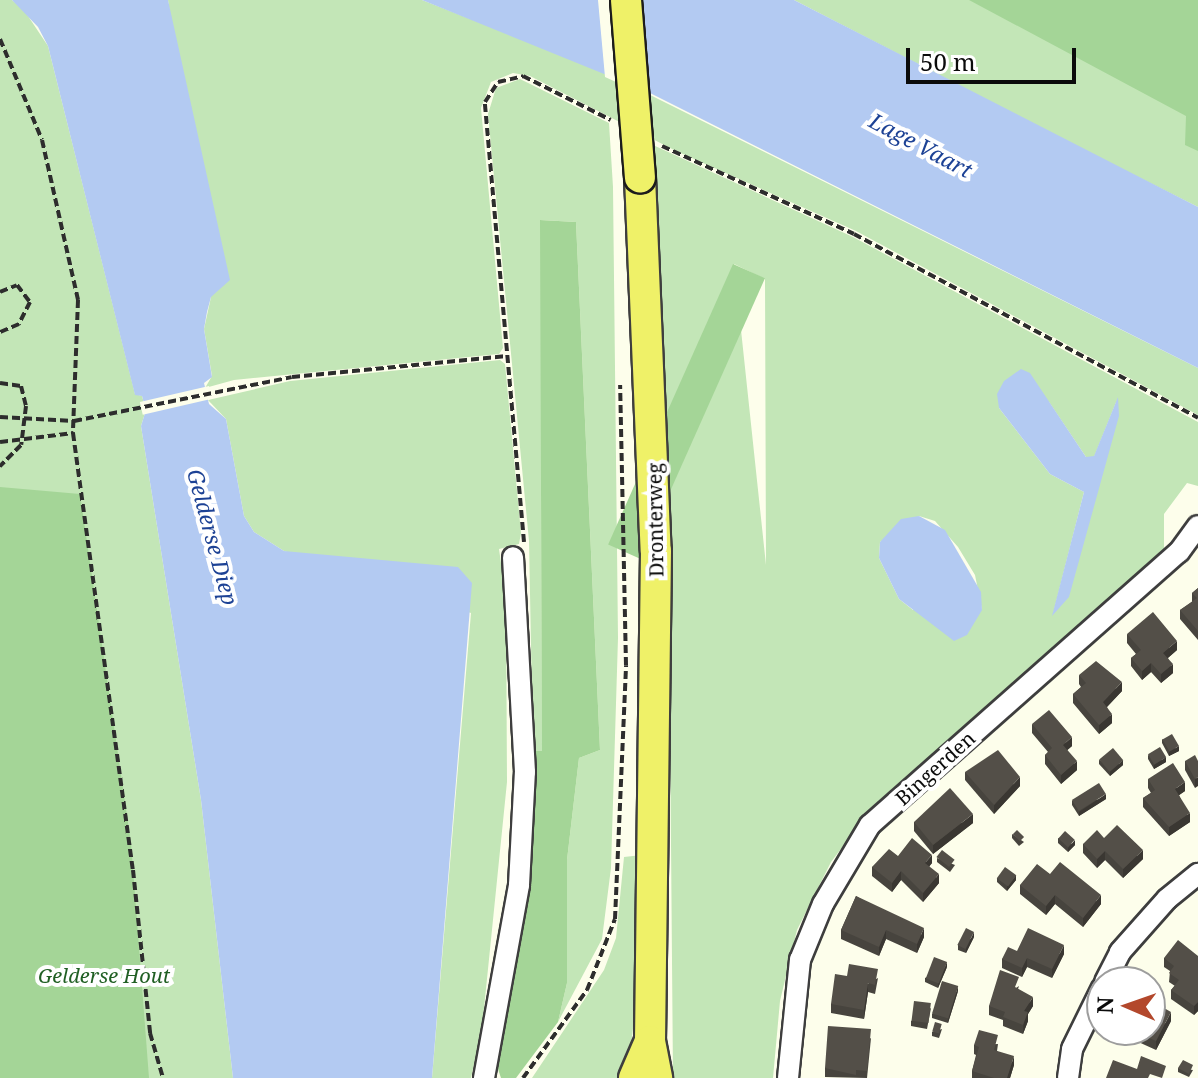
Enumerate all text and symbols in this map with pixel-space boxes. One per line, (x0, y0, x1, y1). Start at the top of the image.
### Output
scale bar (910, 32, 1080, 82)
text: 50 m (920, 45, 976, 78)
water label: Lage Vaart (865, 107, 977, 183)
street label: Dronterweg (642, 463, 668, 577)
water label: Gelderse Diep (182, 466, 244, 608)
street label: Bingerden (890, 726, 980, 810)
park label: Gelderse Hout (38, 963, 170, 987)
north arrow (1086, 966, 1166, 1046)
text: N (1089, 996, 1119, 1014)

